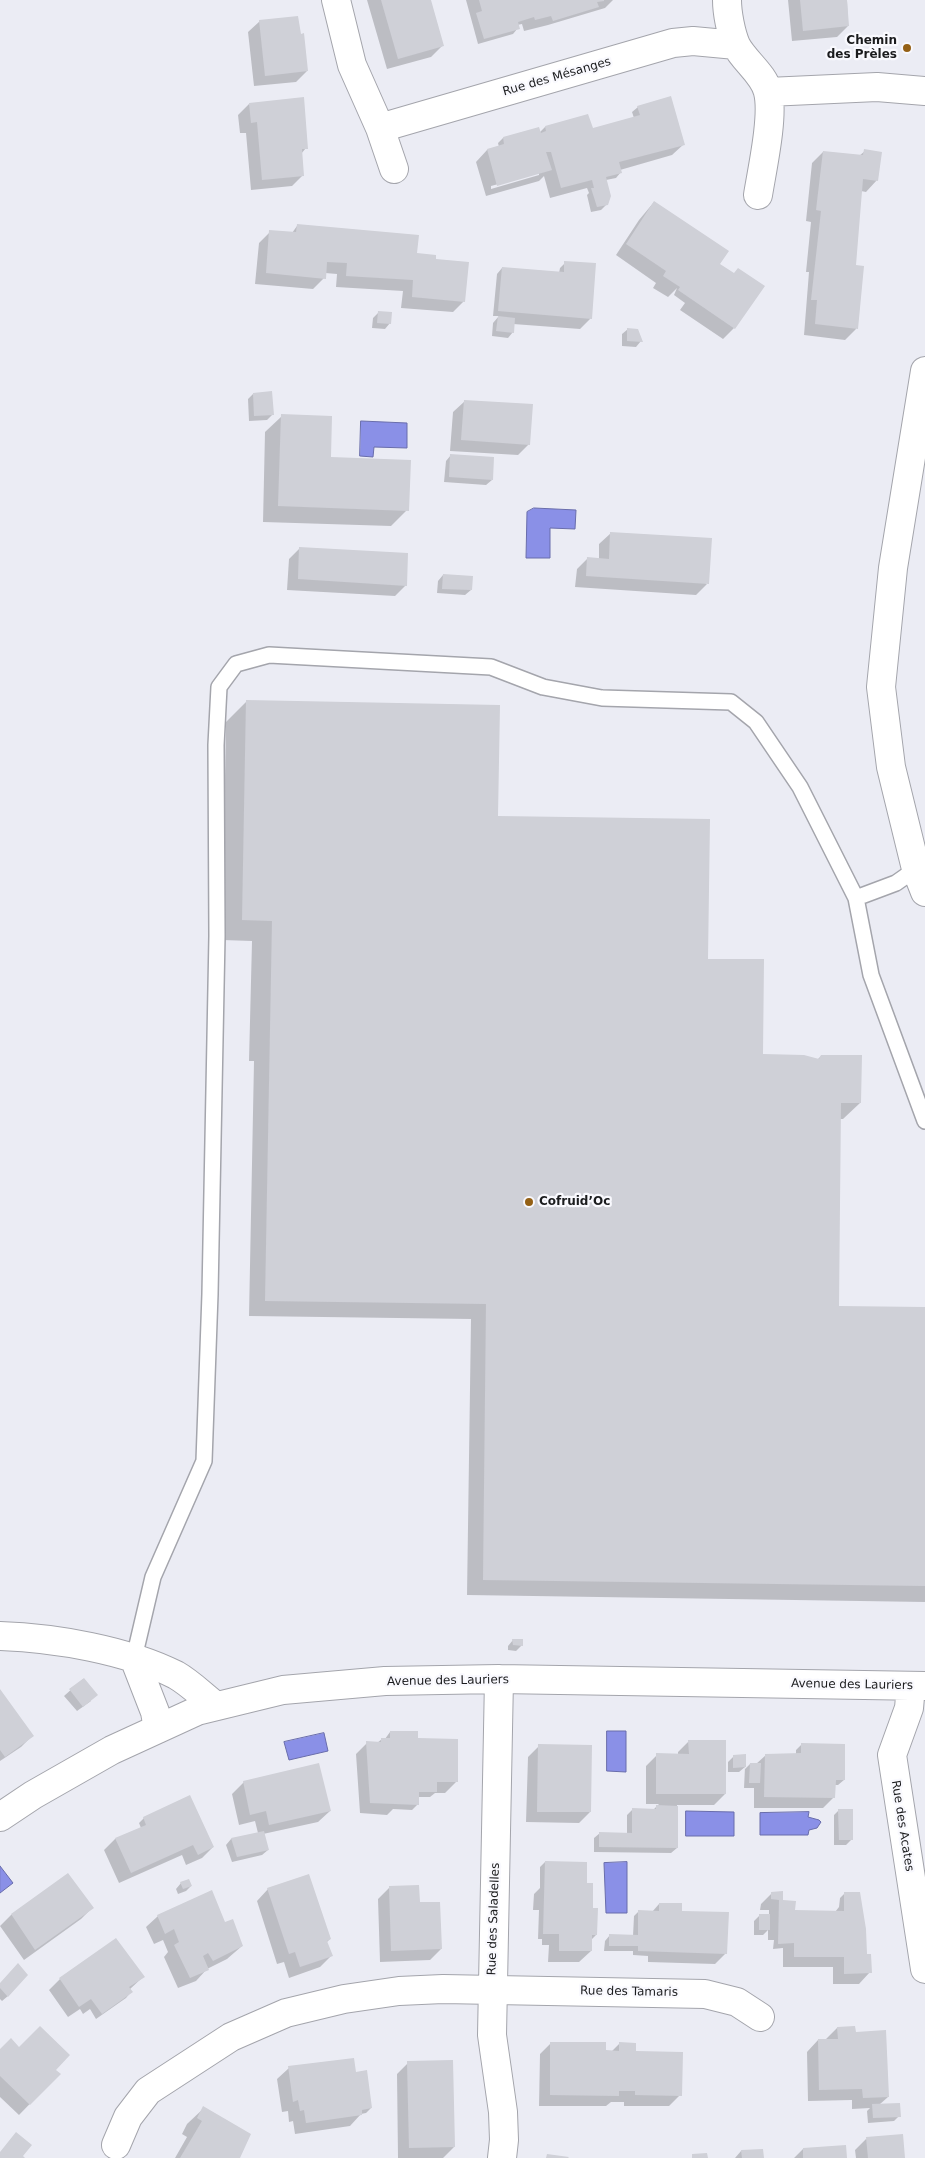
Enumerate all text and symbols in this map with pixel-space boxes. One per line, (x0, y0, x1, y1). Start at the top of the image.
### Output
place label: Chemin des Prèles (827, 34, 897, 62)
marker: Chemin des Prèles (901, 42, 913, 54)
street label: Rue des Mésanges (501, 55, 613, 99)
place label: Cofruid’Oc (539, 1195, 610, 1209)
marker: Cofruid’Oc (523, 1196, 535, 1208)
street label: Avenue des Lauriers (387, 1673, 509, 1689)
street label: Avenue des Lauriers (791, 1677, 913, 1693)
street label: Rue des Acates (888, 1779, 916, 1873)
street label: Rue des Saladelles (485, 1862, 503, 1976)
street label: Rue des Tamaris (580, 1984, 678, 2000)

